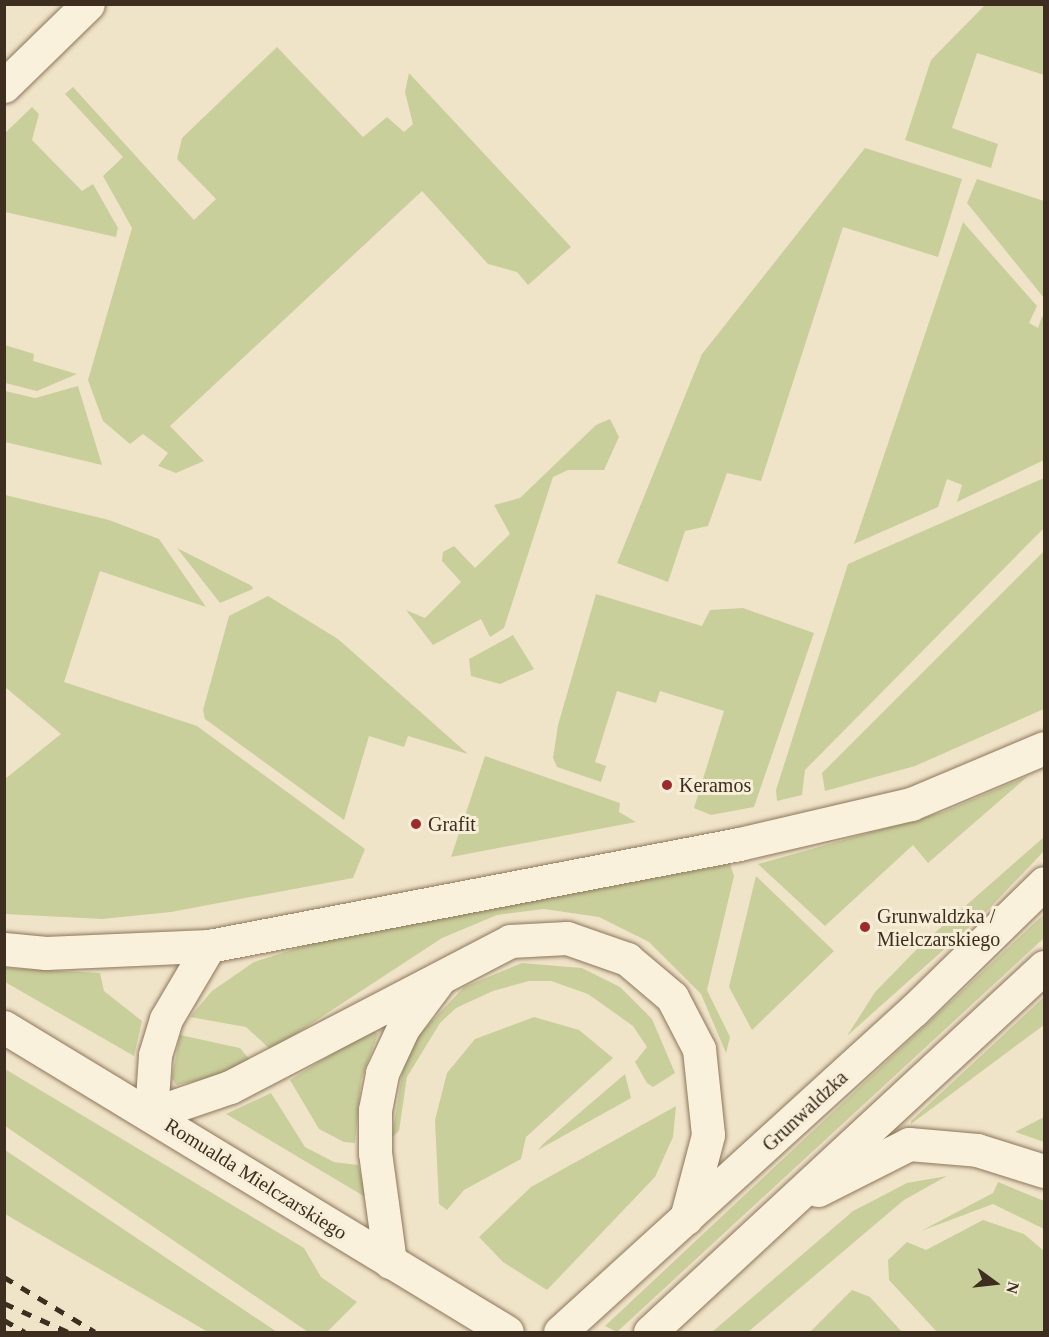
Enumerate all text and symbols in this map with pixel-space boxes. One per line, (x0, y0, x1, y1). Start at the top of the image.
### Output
place label: Keramos (679, 773, 751, 797)
marker: Keramos (660, 778, 674, 792)
place label: Grafit (428, 812, 476, 836)
marker: Grafit (409, 817, 423, 831)
place label: Grunwaldzka / Mielczarskiego (877, 904, 1000, 951)
marker: Grunwaldzka / Mielczarskiego (858, 920, 872, 934)
street label: Grunwaldzka (757, 1065, 853, 1157)
street label: Romualda Mielczarskiego (160, 1113, 352, 1245)
north arrow (965, 1253, 1025, 1313)
text: N (1003, 1280, 1023, 1296)

